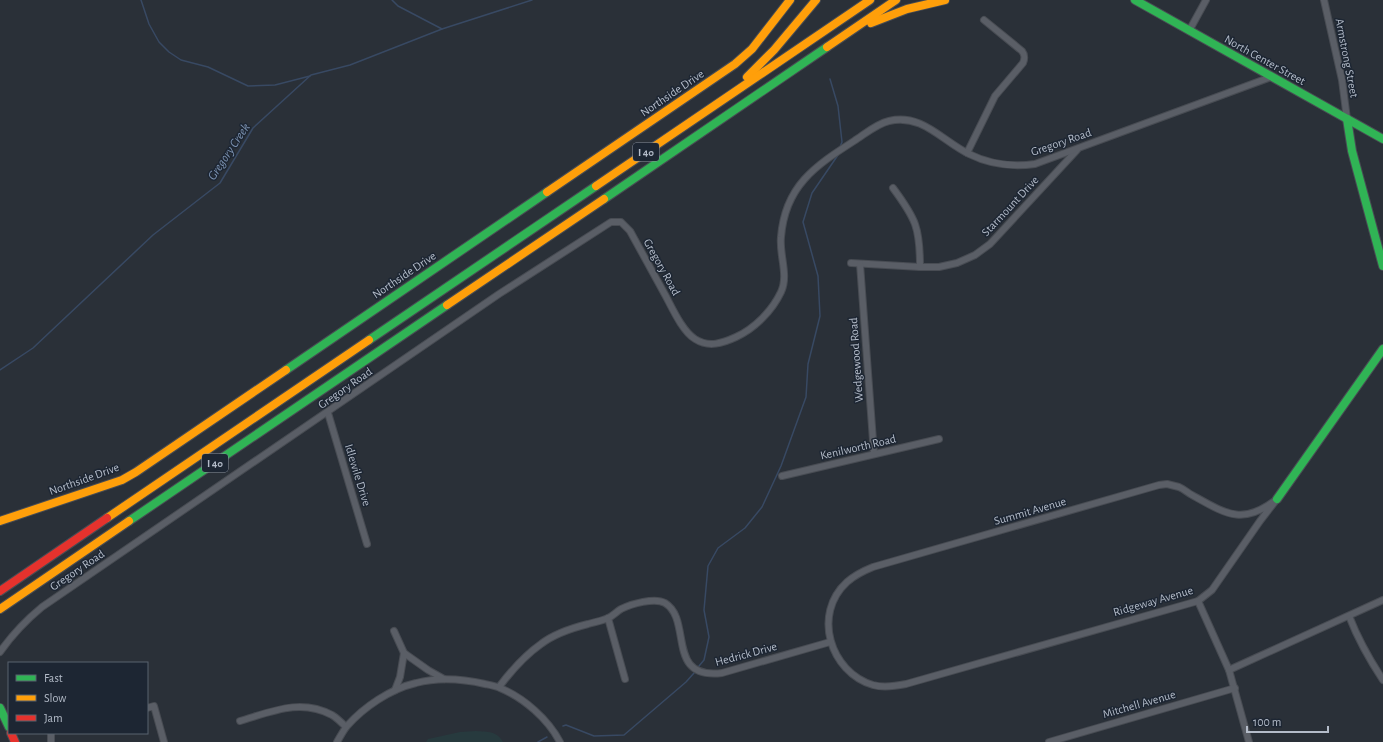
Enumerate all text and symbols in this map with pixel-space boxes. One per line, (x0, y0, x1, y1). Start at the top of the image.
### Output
street label: Armstrong Street (1333, 17, 1361, 99)
street label: North Center Street (1222, 33, 1308, 87)
street label: Northside Drive (638, 67, 706, 119)
water label: Gregory Creek (206, 121, 253, 183)
street label: Gregory Road (1029, 126, 1093, 159)
road number: I 40 (633, 143, 659, 161)
street label: Starmount Drive (979, 174, 1041, 238)
street label: Gregory Road (641, 237, 682, 298)
street label: Northside Drive (370, 249, 438, 301)
street label: Wedgewood Road (847, 317, 865, 403)
street label: Gregory Road (316, 365, 375, 412)
street label: Kenilworth Road (819, 432, 897, 462)
street label: Idlewile Drive (343, 443, 373, 507)
road number: I 40 (202, 454, 228, 472)
street label: Northside Drive (47, 461, 121, 497)
street label: Summit Avenue (993, 495, 1067, 527)
street label: Gregory Road (48, 547, 107, 593)
street label: Ridgeway Avenue (1112, 584, 1195, 619)
street label: Hedrick Drive (714, 640, 778, 668)
legend (8, 662, 148, 734)
text: Fast (44, 672, 63, 684)
street label: Mitchell Avenue (1101, 688, 1177, 720)
text: Slow (44, 692, 66, 704)
scale bar (1247, 708, 1328, 734)
text: Jam (44, 712, 63, 724)
text: 100 m (1253, 716, 1281, 728)

